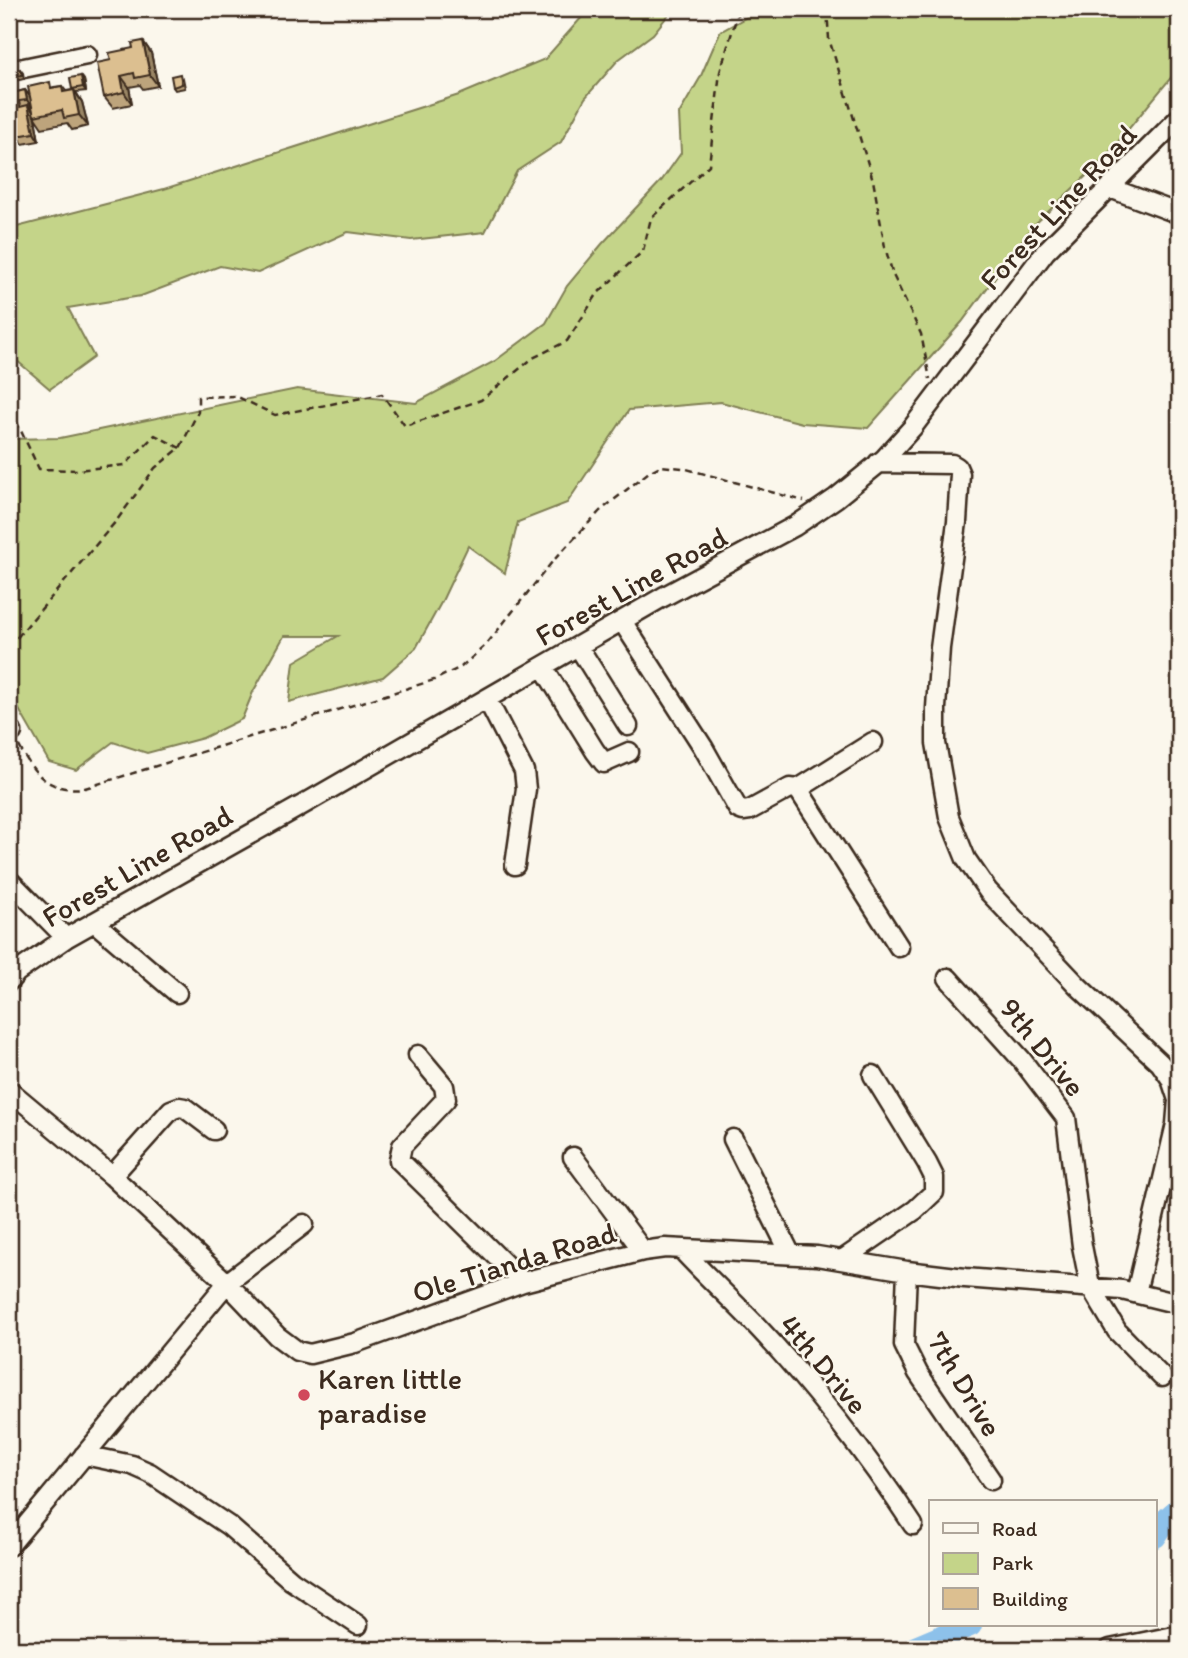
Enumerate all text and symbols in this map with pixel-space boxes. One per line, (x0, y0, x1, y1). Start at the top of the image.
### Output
street label: Forest Line Road (972, 116, 1144, 298)
street label: Forest Line Road (529, 518, 733, 654)
street label: Forest Line Road (35, 797, 239, 935)
street label: 9th Drive (992, 990, 1094, 1104)
street label: Ole Tianda Road (407, 1213, 621, 1311)
street label: 4th Drive (772, 1307, 876, 1421)
street label: 7th Drive (919, 1325, 1011, 1443)
place label: Karen little paradise (318, 1360, 462, 1431)
marker: Karen little paradise (296, 1387, 312, 1403)
legend (929, 1500, 1156, 1626)
text: Road (992, 1516, 1038, 1541)
text: Park (992, 1550, 1034, 1575)
text: Building (992, 1586, 1068, 1611)

